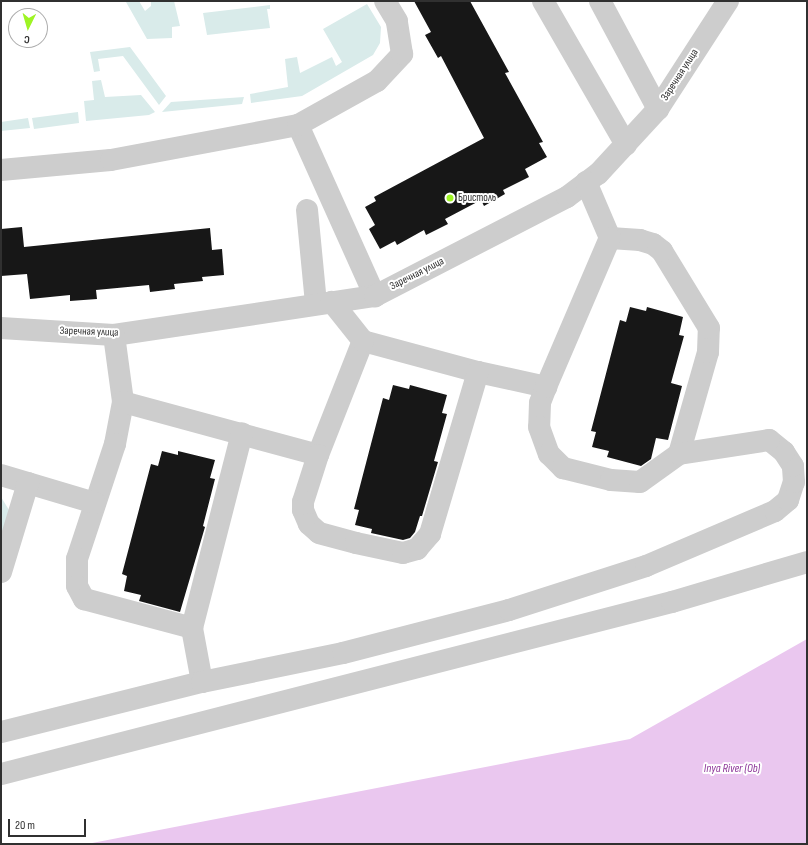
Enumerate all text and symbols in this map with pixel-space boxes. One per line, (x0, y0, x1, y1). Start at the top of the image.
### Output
north arrow (8, 8, 48, 48)
text: С (24, 33, 30, 46)
street label: Заречная улица (658, 47, 702, 103)
place label: Бристоль (458, 191, 496, 205)
marker: Бристоль (445, 193, 455, 203)
street label: Заречная улица (388, 255, 446, 293)
street label: Заречная улица (59, 324, 119, 340)
water label: Inya River (Ob) (704, 762, 760, 776)
scale bar (10, 811, 88, 837)
text: 20 m (15, 818, 35, 833)

